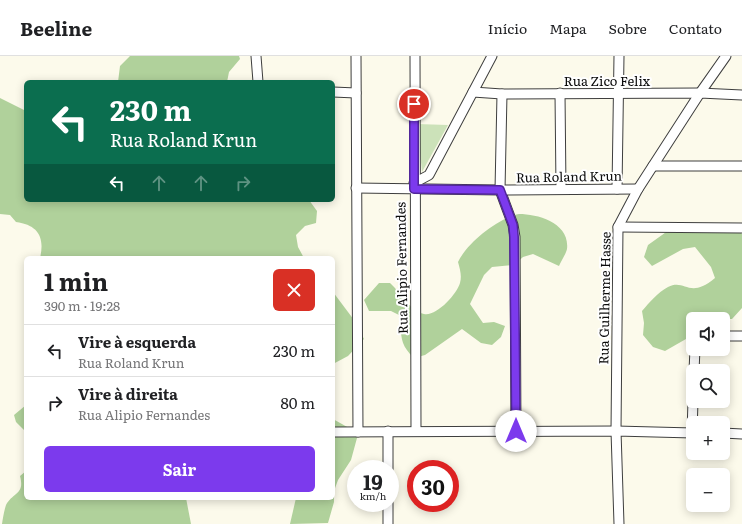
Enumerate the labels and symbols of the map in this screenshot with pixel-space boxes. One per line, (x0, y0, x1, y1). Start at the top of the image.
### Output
street label: Rua Zico Felix (564, 71, 651, 90)
pin (397, 87, 431, 121)
street label: Rua Roland Krun (516, 166, 623, 186)
street label: Rua Alipio Fernandes (390, 202, 412, 334)
street label: Rua Guilherme Hasse (593, 231, 615, 365)
position arrow (495, 410, 537, 452)
speed limit sign: 30 (407, 460, 459, 512)

